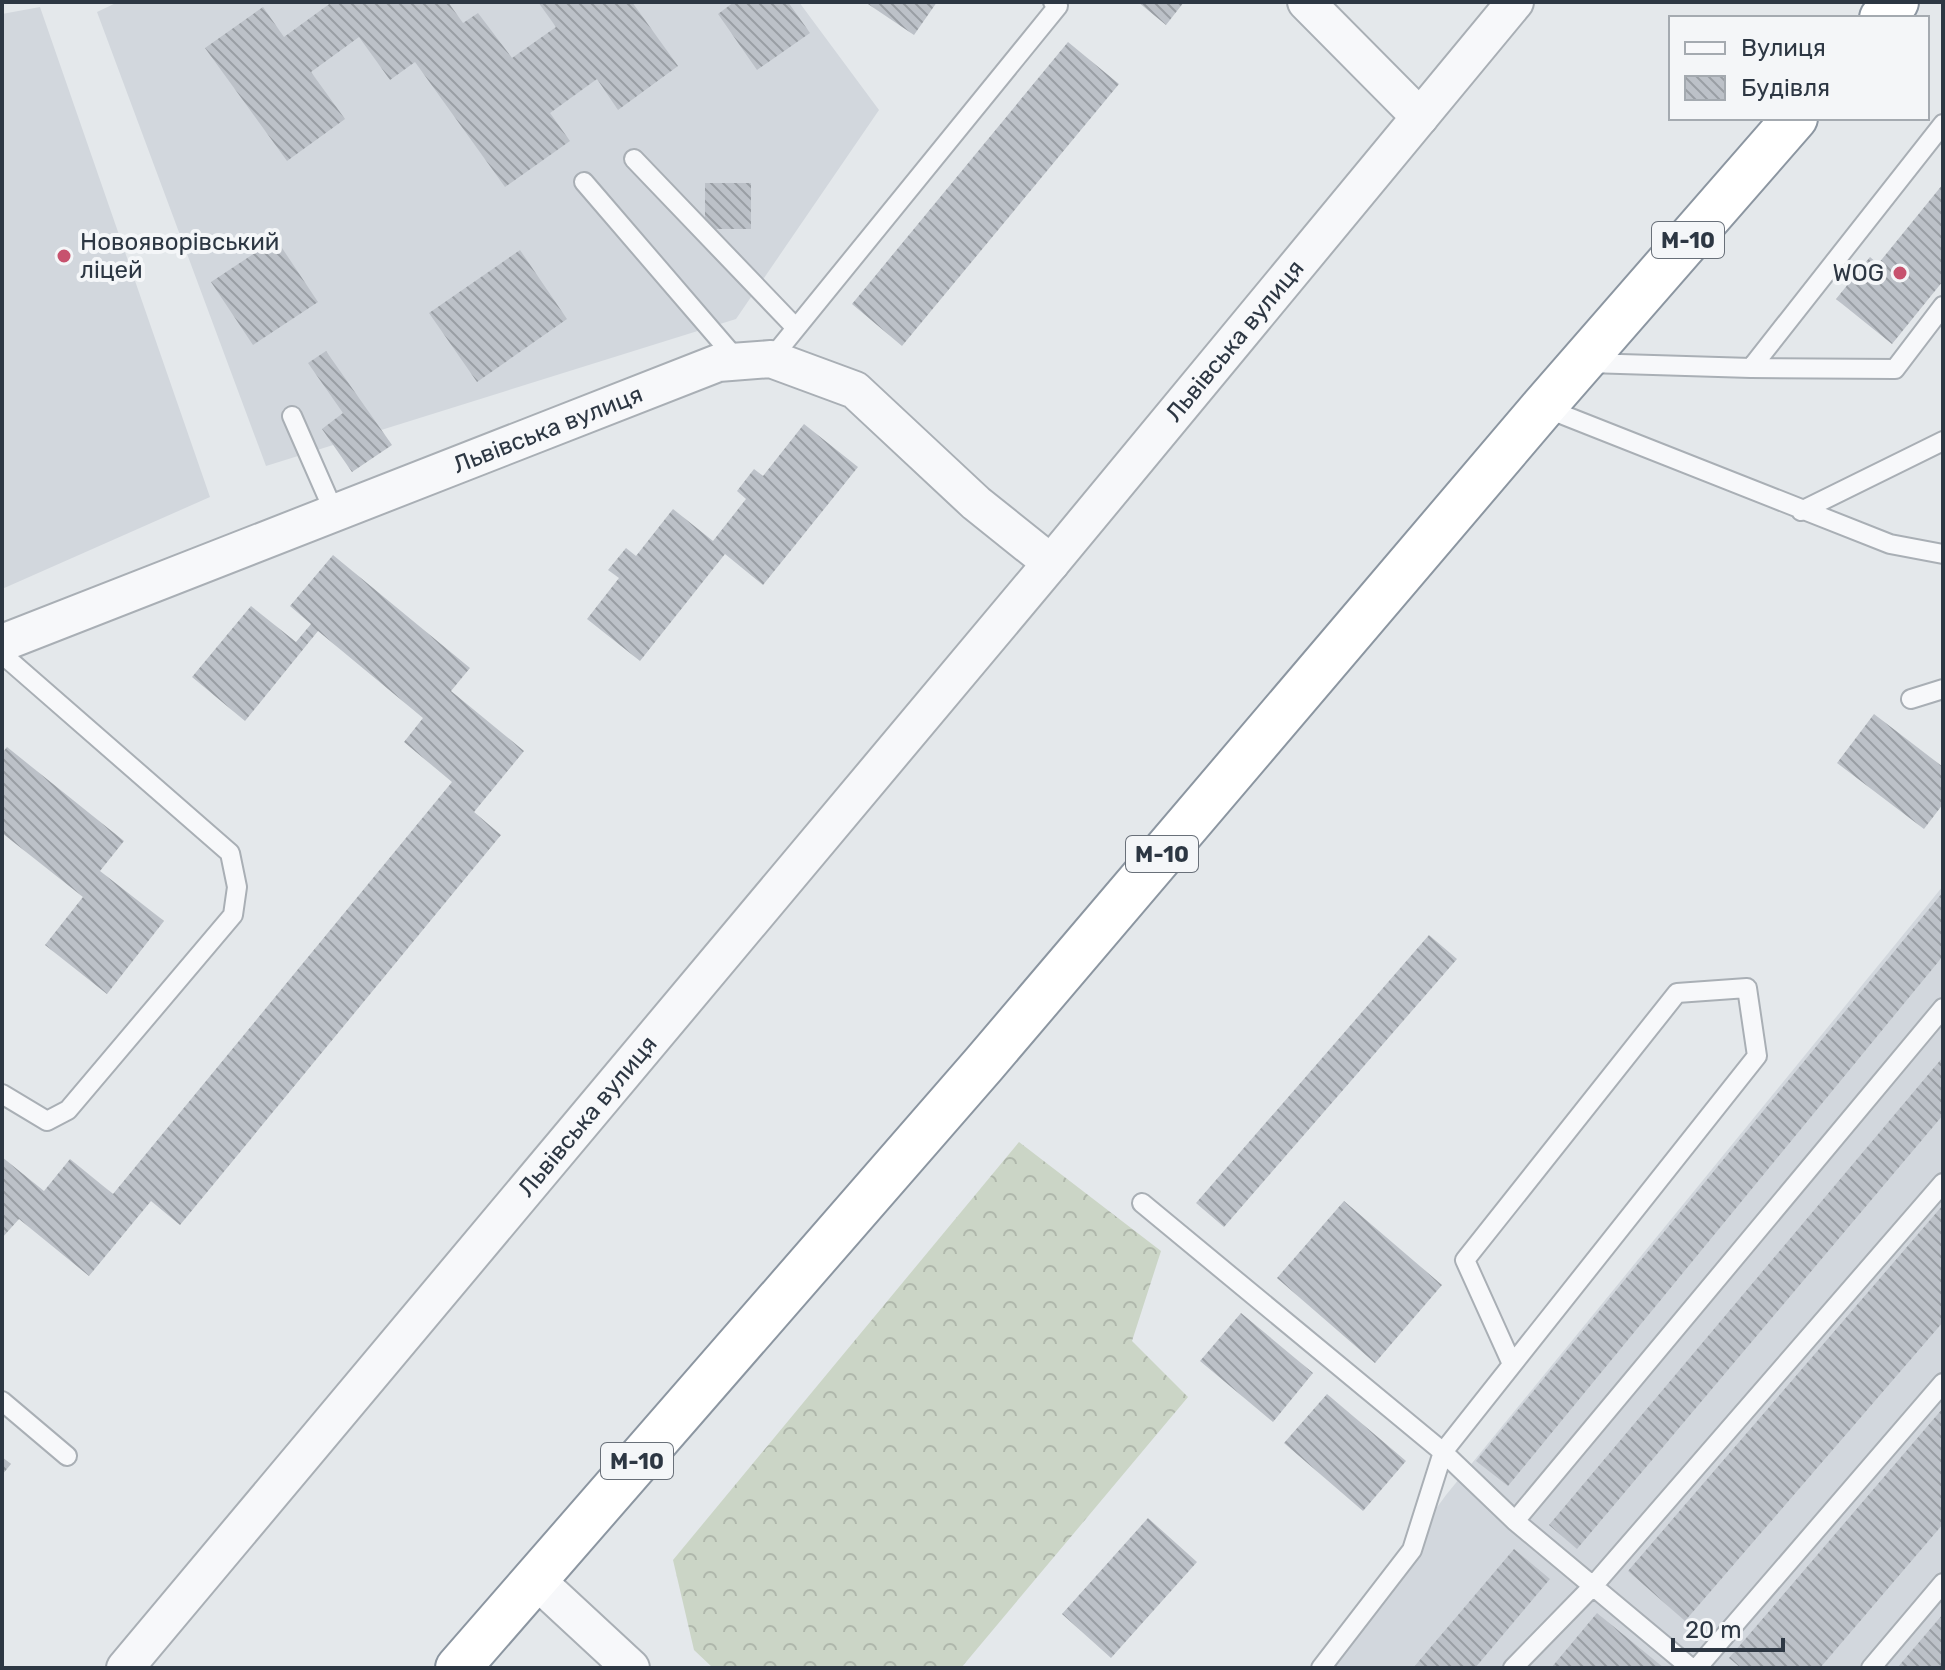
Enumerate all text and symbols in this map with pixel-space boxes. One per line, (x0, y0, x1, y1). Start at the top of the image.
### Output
legend (1669, 16, 1929, 120)
text: Вулиця (1741, 34, 1826, 62)
text: Будівля (1741, 74, 1830, 102)
road number: М-10 (1652, 222, 1724, 258)
place label: Новояворівський ліцей (80, 228, 279, 284)
marker: Новояворівський ліцей (55, 247, 73, 265)
street label: Львівська вулиця (1160, 254, 1310, 427)
place label: WOG (1832, 259, 1884, 287)
marker: WOG (1891, 264, 1909, 282)
street label: Львівська вулиця (449, 380, 647, 479)
road number: М-10 (1126, 836, 1198, 872)
street label: Львівська вулиця (512, 1030, 663, 1202)
road number: М-10 (601, 1443, 673, 1479)
scale bar (1673, 1602, 1783, 1652)
text: 20 m (1685, 1616, 1742, 1644)

